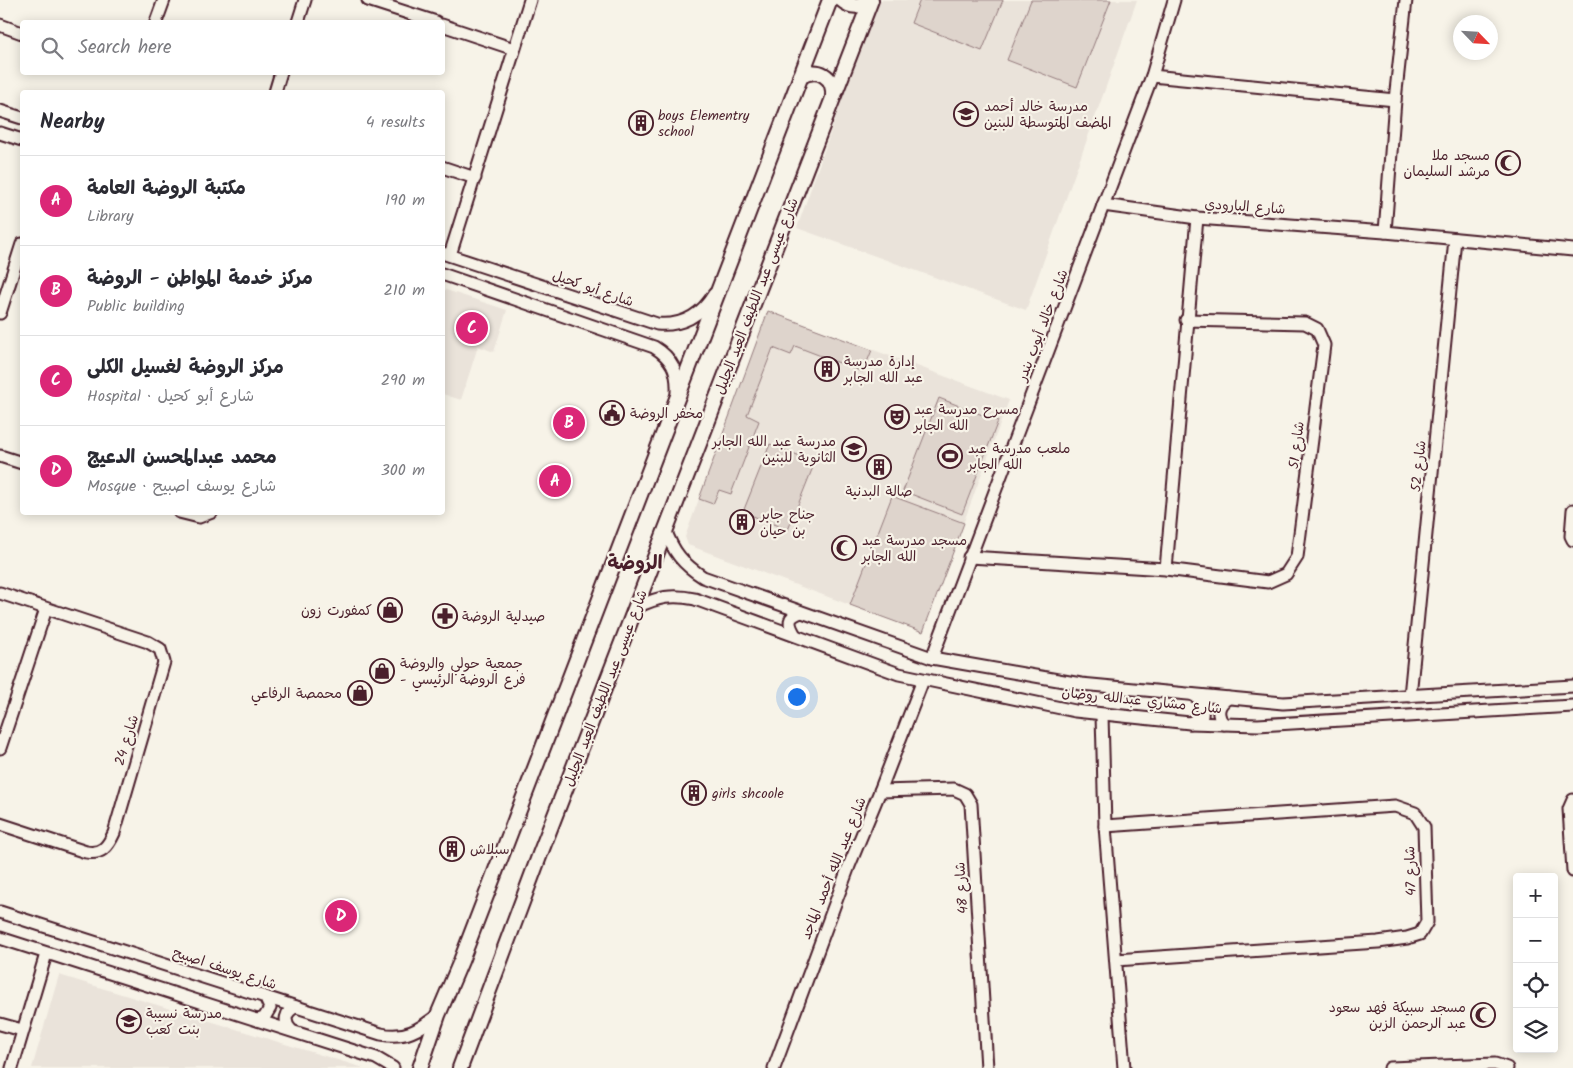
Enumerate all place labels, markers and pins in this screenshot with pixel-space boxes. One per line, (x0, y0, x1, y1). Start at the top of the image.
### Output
place label: مدرسة خالد أحمد المضف المتوسطة للبنين (984, 96, 1112, 134)
school or university icon: مدرسة خالد أحمد المضف المتوسطة للبنين (953, 101, 979, 127)
place label: boys Elementry school (658, 105, 750, 143)
building icon: boys Elementry school (628, 110, 654, 136)
place label: مسجد ملا مرشد السليمان (1404, 145, 1490, 183)
mosque icon: مسجد ملا مرشد السليمان (1495, 150, 1521, 176)
pin: C (456, 309, 488, 347)
place label: إدارة مدرسة عبد الله الجابر (843, 351, 923, 389)
building icon: إدارة مدرسة عبد الله الجابر (814, 356, 840, 382)
place label: مسرح مدرسة عبد الله الجابر (913, 399, 1019, 437)
public building icon: مخفر الروضة (599, 400, 625, 426)
place label: مخفر الروضة (630, 403, 703, 425)
pin: B (553, 404, 585, 442)
theatre icon: مسرح مدرسة عبد الله الجابر (884, 404, 910, 430)
place label: مدرسة عبد الله الجابر الثانوية للبنين (712, 431, 836, 469)
school or university icon: مدرسة عبد الله الجابر الثانوية للبنين (841, 436, 867, 462)
place label: ملعب مدرسة عبد الله الجابر (967, 438, 1070, 476)
sports icon: ملعب مدرسة عبد الله الجابر (937, 443, 963, 469)
building icon: صالة البدنية (866, 454, 892, 480)
pin: A (539, 462, 571, 500)
place label: صالة البدنية (845, 481, 913, 503)
place label: جناح جابر بن حيان (759, 504, 815, 542)
building icon: جناح جابر بن حيان (729, 509, 755, 535)
place label: مسجد مدرسة عبد الله الجابر (861, 530, 967, 568)
mosque icon: مسجد مدرسة عبد الله الجابر (831, 535, 857, 561)
shop icon: كمفورت زون (377, 597, 403, 623)
place label: كمفورت زون (301, 600, 372, 622)
pharmacy icon: صيدلية الروضة (432, 603, 458, 629)
place label: صيدلية الروضة (462, 606, 545, 628)
place label: جمعية حولي والروضة - فرع الروضة الرئيسي (400, 653, 526, 692)
shop icon: جمعية حولي والروضة - فرع الروضة الرئيسي (369, 658, 395, 684)
shop icon: محمصة الرفاعي (347, 680, 373, 706)
place label: محمصة الرفاعي (251, 683, 342, 706)
building icon: girls shcoole (681, 780, 707, 806)
place label: girls shcoole (711, 783, 784, 805)
building icon: سبلاش (439, 836, 465, 862)
place label: سبلاش (470, 839, 509, 861)
pin: D (325, 897, 357, 935)
place label: مسجد سبيكة فهد سعود عبد الرحمن الزبن (1329, 997, 1466, 1035)
mosque icon: مسجد سبيكة فهد سعود عبد الرحمن الزبن (1470, 1002, 1496, 1028)
place label: مدرسة نسيبة بنت كعب (146, 1003, 222, 1041)
school or university icon: مدرسة نسيبة بنت كعب (116, 1008, 142, 1034)

